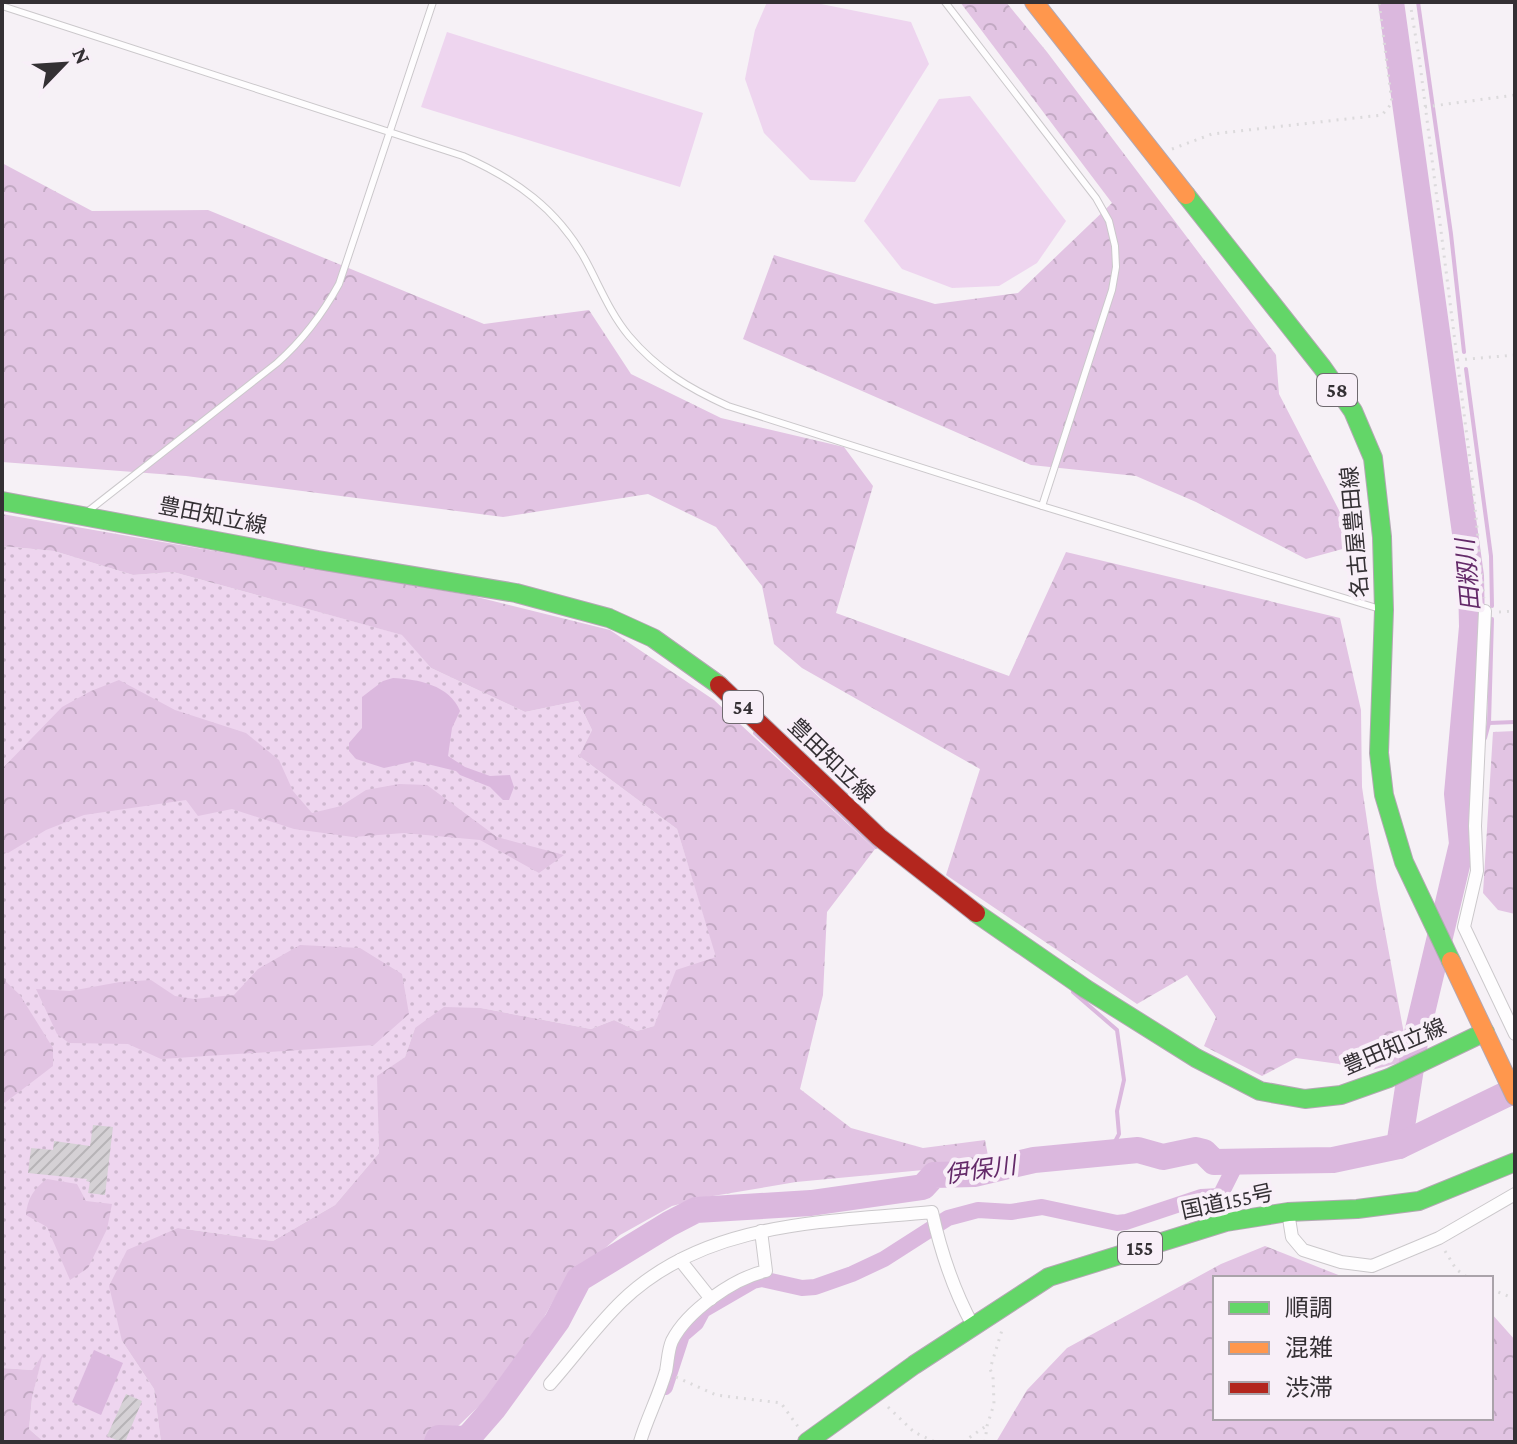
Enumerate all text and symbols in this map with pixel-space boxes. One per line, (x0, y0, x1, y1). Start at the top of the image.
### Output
north arrow (24, 24, 104, 104)
text: N (67, 44, 96, 68)
road number: 58 (1317, 374, 1357, 406)
street label: 名古屋豊田線 (1336, 465, 1373, 599)
street label: 豊田知立線 (157, 493, 269, 538)
water label: 田籾川 (1451, 535, 1484, 612)
road number: 54 (723, 691, 763, 723)
street label: 豊田知立線 (783, 713, 880, 808)
street label: 豊田知立線 (1339, 1013, 1450, 1079)
water label: 伊保川 (942, 1151, 1020, 1188)
street label: 国道155号 (1179, 1180, 1276, 1223)
road number: 155 (1118, 1232, 1162, 1264)
legend (1213, 1276, 1493, 1420)
text: 順調 (1285, 1294, 1333, 1321)
text: 混雑 (1285, 1334, 1333, 1361)
text: 渋滞 (1285, 1374, 1333, 1401)

